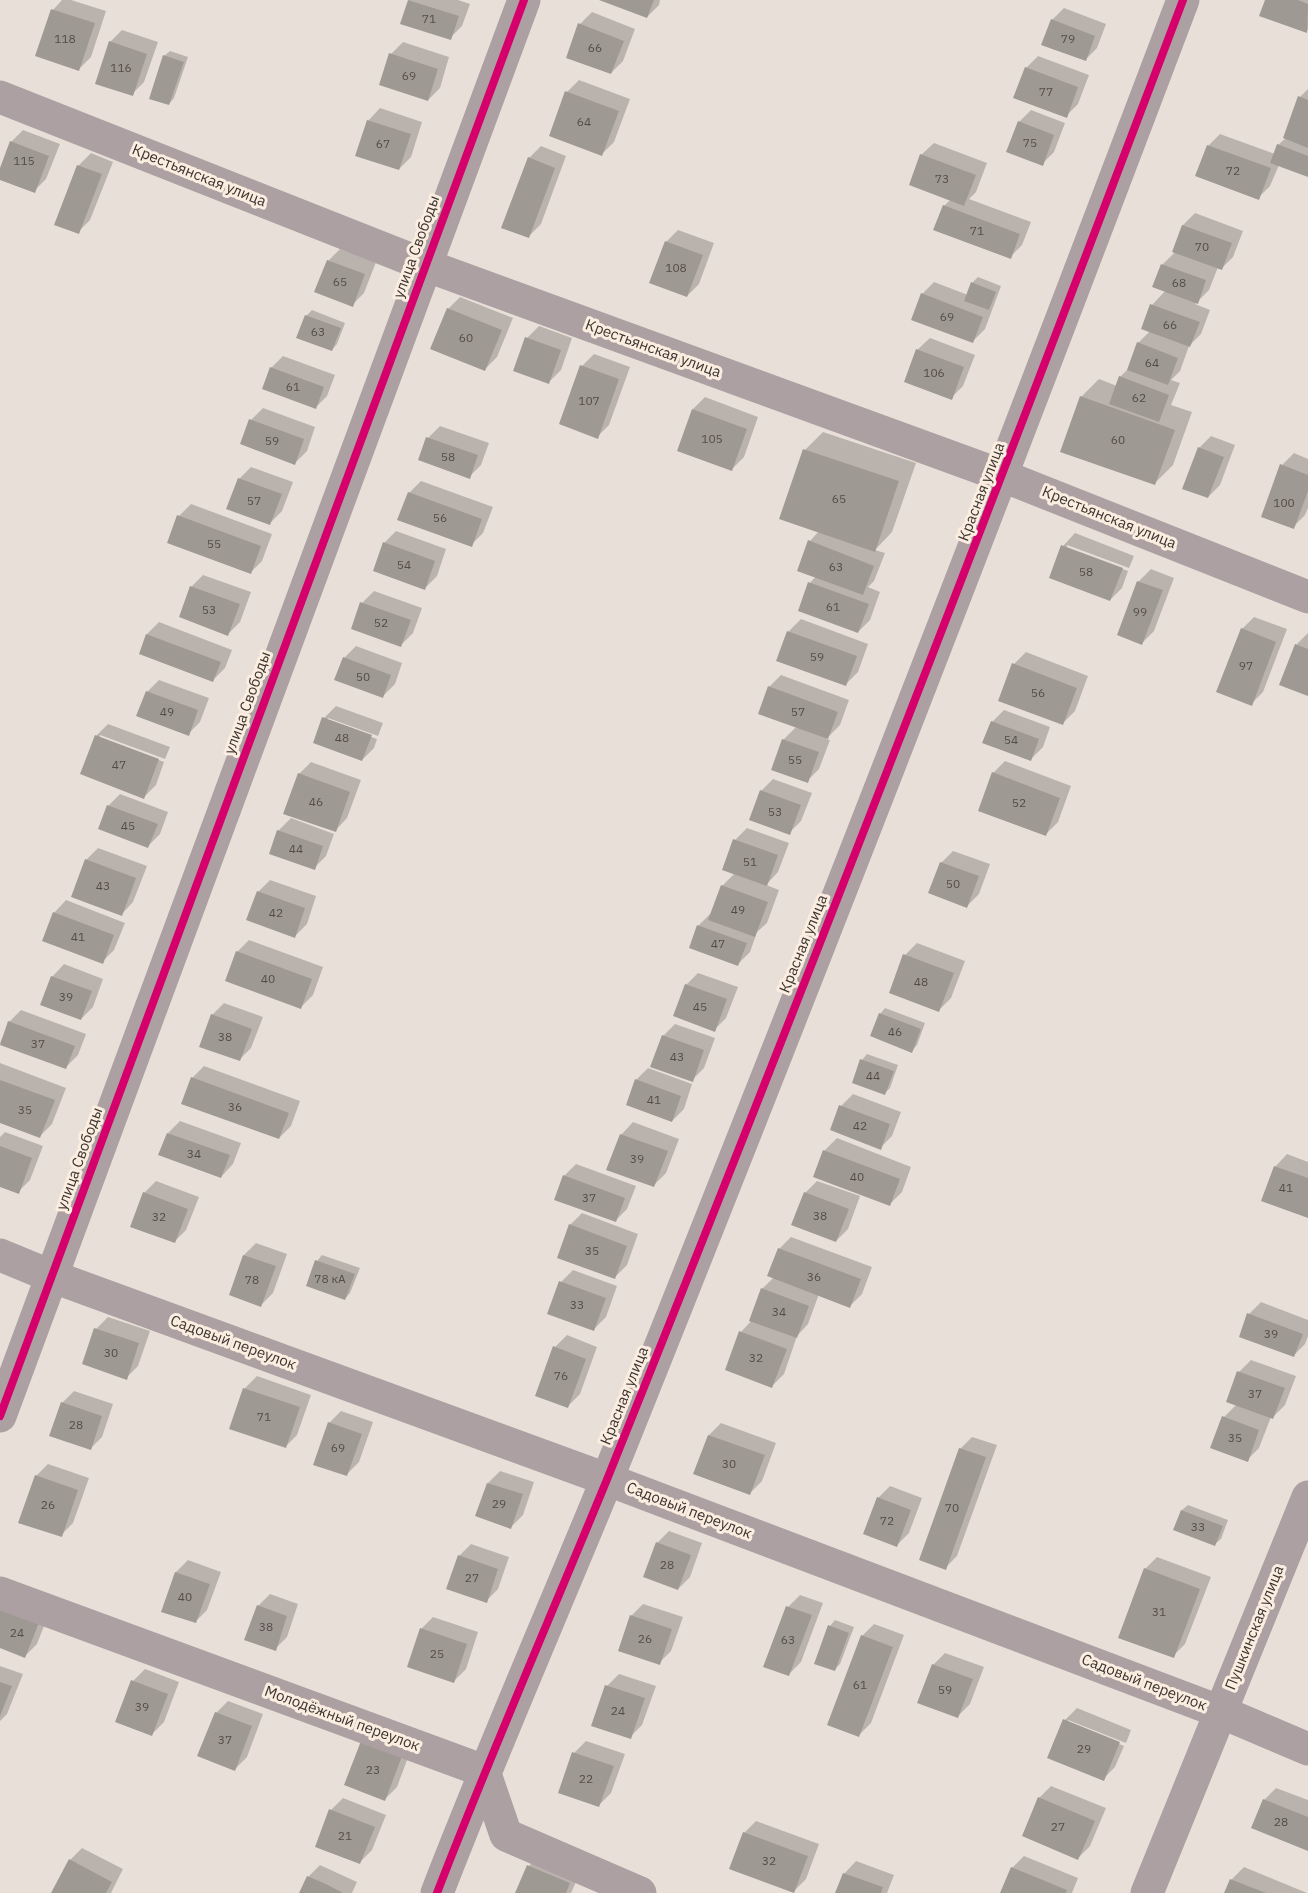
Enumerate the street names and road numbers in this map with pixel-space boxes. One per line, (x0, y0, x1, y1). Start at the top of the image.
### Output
street label: Крестьянская улица (129, 141, 269, 211)
street label: улица Свободы (390, 193, 444, 301)
street label: Крестьянская улица (583, 316, 723, 382)
street label: Красная улица (955, 440, 1009, 544)
street label: Крестьянская улица (1039, 483, 1179, 553)
street label: улица Свободы (221, 649, 275, 757)
street label: Красная улица (776, 892, 832, 996)
street label: улица Свободы (53, 1105, 107, 1213)
street label: Садовый переулок (168, 1312, 298, 1374)
street label: Красная улица (597, 1344, 653, 1448)
street label: Садовый переулок (624, 1479, 754, 1543)
street label: Пушкинская улица (1222, 1563, 1288, 1693)
street label: Садовый переулок (1079, 1651, 1209, 1715)
street label: Молодёжный переулок (262, 1683, 422, 1755)

